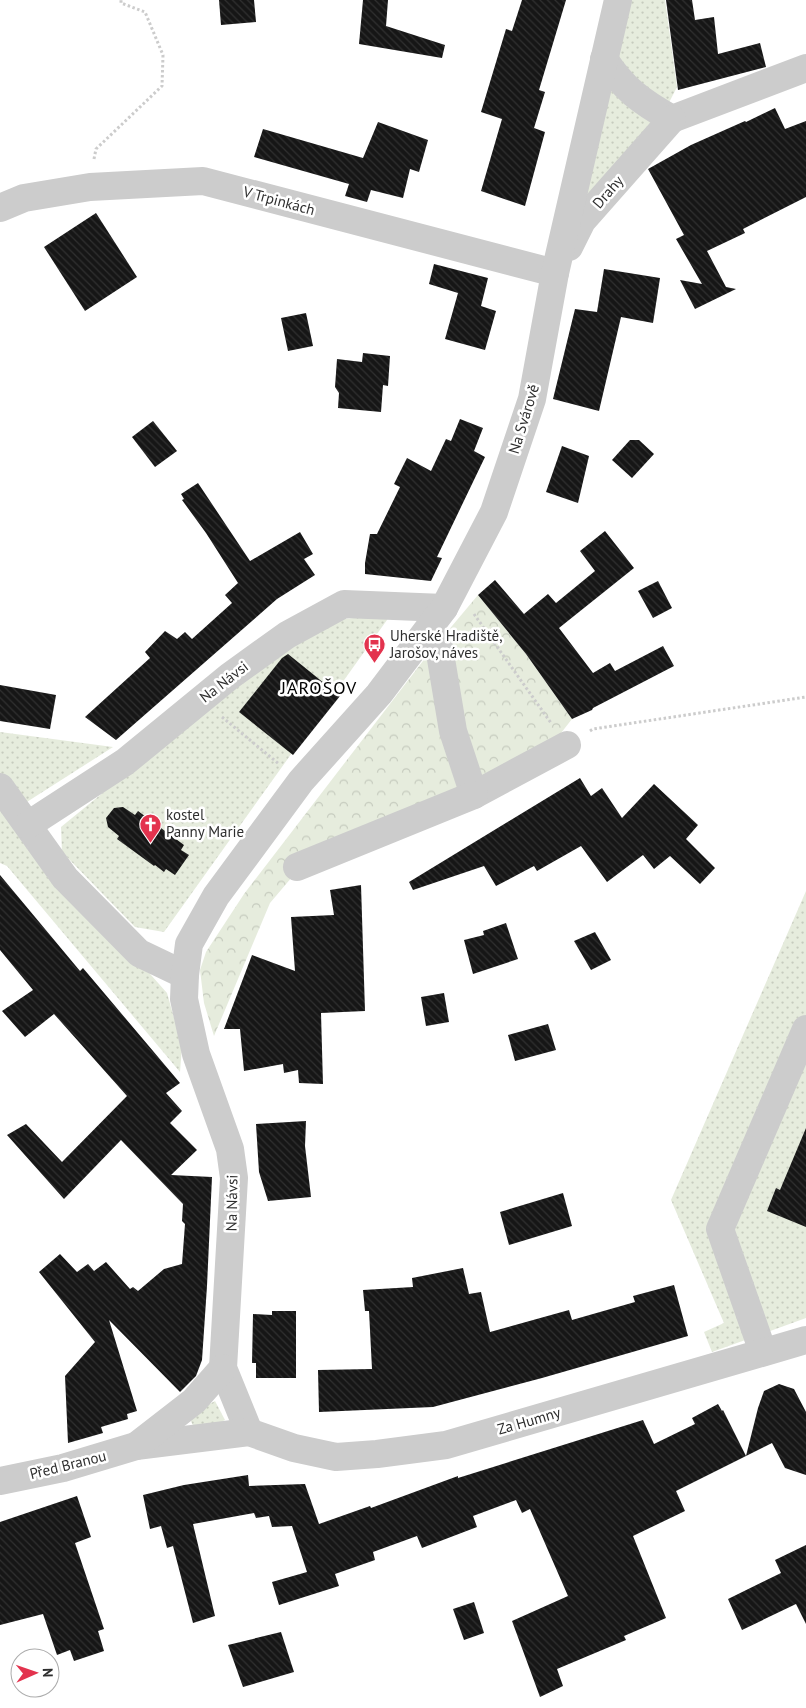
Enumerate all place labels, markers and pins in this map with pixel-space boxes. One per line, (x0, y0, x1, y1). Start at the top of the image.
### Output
place label: Uherské Hradiště, Jarošov, náves (389, 626, 503, 662)
bus stop icon: Uherské Hradiště, Jarošov, náves (362, 633, 386, 664)
place label: kostel Panny Marie (166, 805, 244, 841)
church icon: kostel Panny Marie (138, 812, 162, 843)

